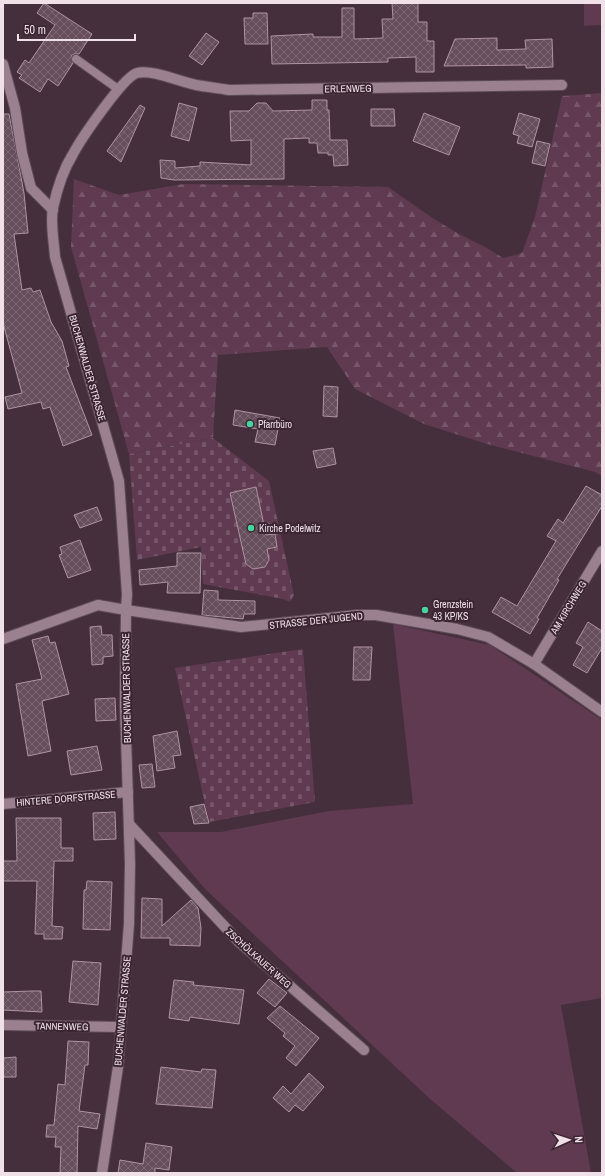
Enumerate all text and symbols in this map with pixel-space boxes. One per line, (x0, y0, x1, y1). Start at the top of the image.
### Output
scale bar (18, 16, 135, 42)
text: 50 m (24, 22, 46, 38)
street label: ERLENWEG (324, 82, 372, 95)
street label: BUCHENWALDER STRASSE (66, 313, 109, 423)
place label: Pfarrbüro (258, 418, 293, 431)
marker: Pfarrbüro (245, 419, 255, 429)
place label: Kirche Podelwitz (259, 522, 321, 535)
marker: Kirche Podelwitz (246, 523, 256, 533)
street label: AM KIRCHWEG (547, 578, 589, 637)
place label: Grenzstein 43 KP/KS (433, 598, 473, 623)
marker: Grenzstein 43 KP/KS (420, 605, 430, 615)
street label: STRASSE DER JUGEND (269, 609, 363, 632)
street label: BUCHENWALDER STRASSE (119, 633, 134, 743)
street label: HINTERE DORFSTRASSE (16, 788, 116, 809)
street label: ZSCHÖLKAUER WEG (223, 926, 294, 991)
street label: BUCHENWALDER STRASSE (111, 956, 134, 1066)
street label: TANNENWEG (36, 1020, 88, 1033)
north arrow (549, 1120, 589, 1160)
text: N (572, 1136, 586, 1143)

